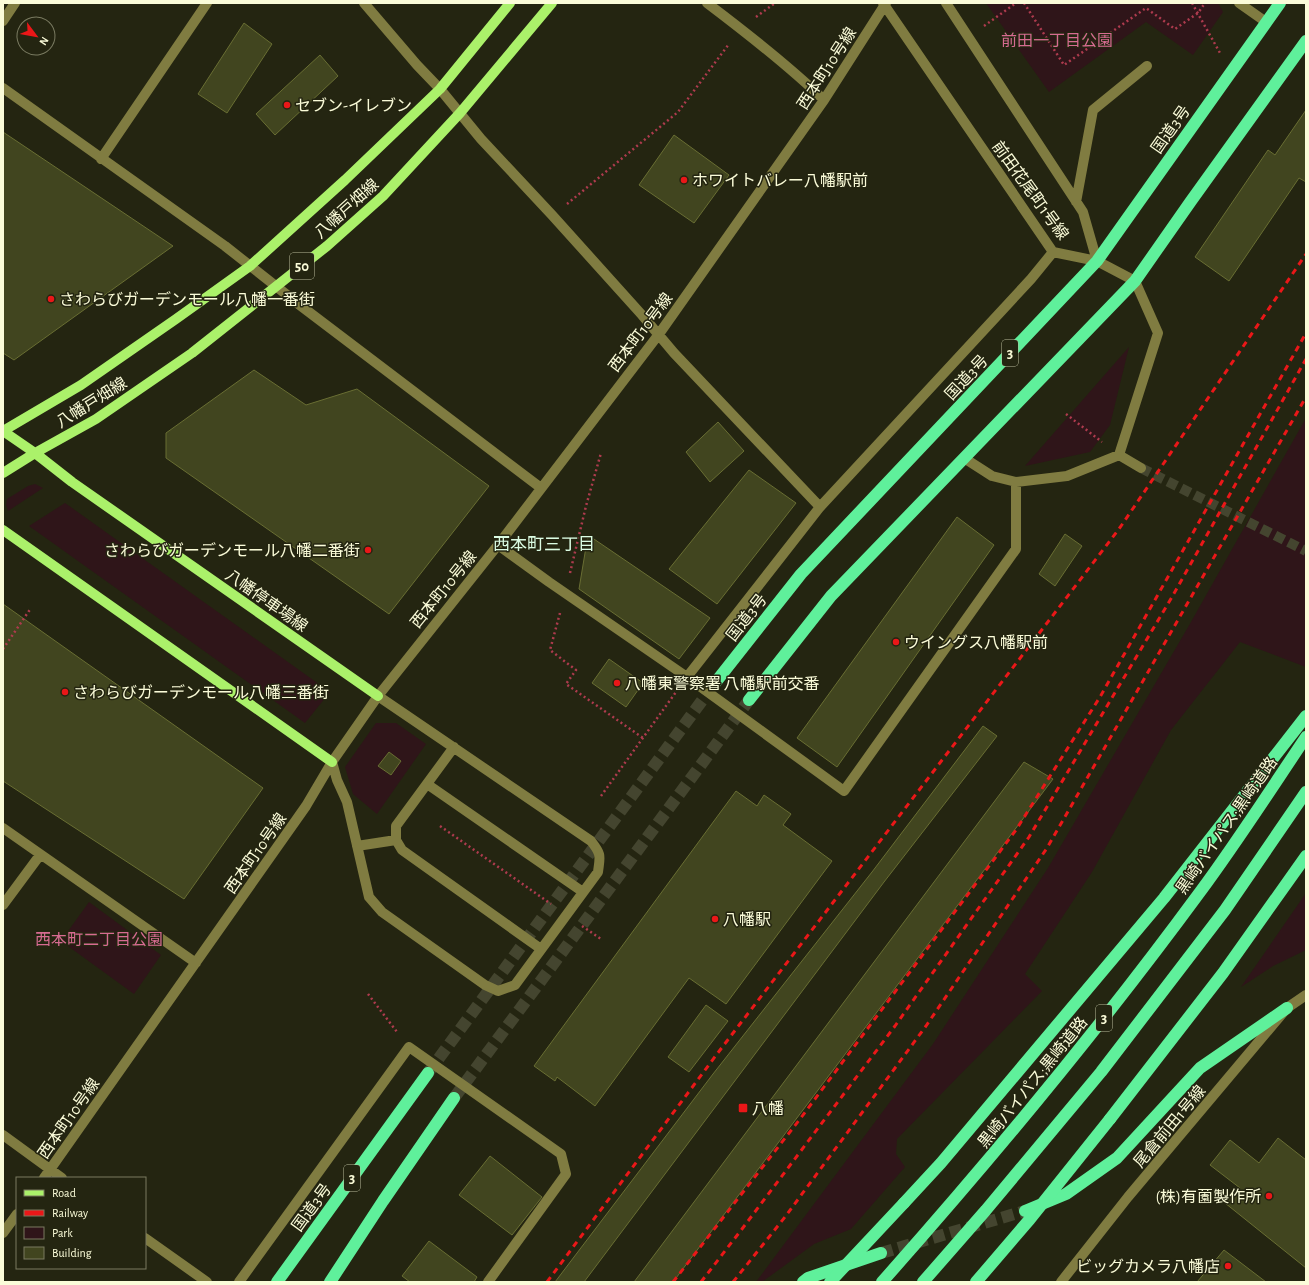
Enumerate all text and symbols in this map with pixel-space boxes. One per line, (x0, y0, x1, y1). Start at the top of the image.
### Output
north arrow (16, 16, 56, 56)
street label: 西本町10号線 (794, 24, 859, 112)
park label: 前田一丁目公園 (1001, 32, 1113, 49)
text: N (37, 35, 51, 47)
place label: セブン-イレブン (295, 97, 412, 114)
marker: セブン-イレブン (282, 100, 292, 110)
street label: 国道3号 (1148, 102, 1193, 157)
street label: 前田花尾町1号線 (989, 138, 1072, 243)
place label: ホワイトバレー八幡駅前 (692, 172, 868, 189)
street label: 八幡戸畑線 (311, 175, 382, 241)
marker: ホワイトバレー八幡駅前 (679, 175, 689, 185)
road number: 50 (290, 253, 314, 279)
street label: 西本町10号線 (605, 290, 675, 375)
place label: さわらびガーデンモール八幡一番街 (59, 291, 315, 308)
marker: さわらびガーデンモール八幡一番街 (46, 294, 56, 304)
road number: 3 (1002, 340, 1018, 366)
street label: 国道3号 (942, 352, 991, 403)
street label: 八幡戸畑線 (53, 374, 130, 431)
district label: 西本町三丁目 (493, 536, 595, 553)
place label: さわらびガーデンモール八幡二番街 (104, 542, 360, 559)
marker: さわらびガーデンモール八幡二番街 (363, 545, 373, 555)
street label: 西本町10号線 (407, 547, 480, 631)
street label: 八幡停車場線 (223, 566, 311, 635)
street label: 国道3号 (723, 591, 770, 644)
place label: ウイングス八幡駅前 (904, 634, 1048, 651)
marker: ウイングス八幡駅前 (891, 637, 901, 647)
place label: 八幡東警察署 八幡駅前交番 (625, 675, 820, 692)
marker: 八幡東警察署 八幡駅前交番 (612, 678, 622, 688)
place label: さわらびガーデンモール八幡三番街 (73, 684, 329, 701)
marker: さわらびガーデンモール八幡三番街 (60, 687, 70, 697)
street label: 黒崎バイパス;黒崎道路 (1173, 754, 1280, 897)
street label: 西本町10号線 (222, 810, 289, 897)
place label: 八幡駅 (723, 911, 771, 928)
marker: 八幡駅 (710, 914, 720, 924)
park label: 西本町二丁目公園 (35, 931, 163, 948)
road number: 3 (1096, 1005, 1112, 1031)
street label: 黒崎バイパス;黒崎道路 (974, 1013, 1090, 1151)
street label: 西本町10号線 (35, 1075, 102, 1162)
street label: 尾倉前田1号線 (1130, 1082, 1209, 1171)
place label: 八幡 (752, 1100, 784, 1117)
marker: 八幡 (737, 1102, 749, 1114)
road number: 3 (344, 1165, 360, 1191)
legend (16, 1177, 146, 1269)
street label: 国道3号 (288, 1180, 334, 1234)
text: Road (52, 1187, 76, 1199)
place label: (株)有薗製作所 (1155, 1188, 1261, 1205)
marker: (株)有薗製作所 (1264, 1191, 1274, 1201)
text: Railway (52, 1207, 88, 1220)
text: Park (52, 1227, 73, 1239)
text: Building (52, 1247, 92, 1259)
place label: ビッグカメラ八幡店 (1076, 1258, 1220, 1275)
marker: ビッグカメラ八幡店 (1223, 1261, 1233, 1271)

